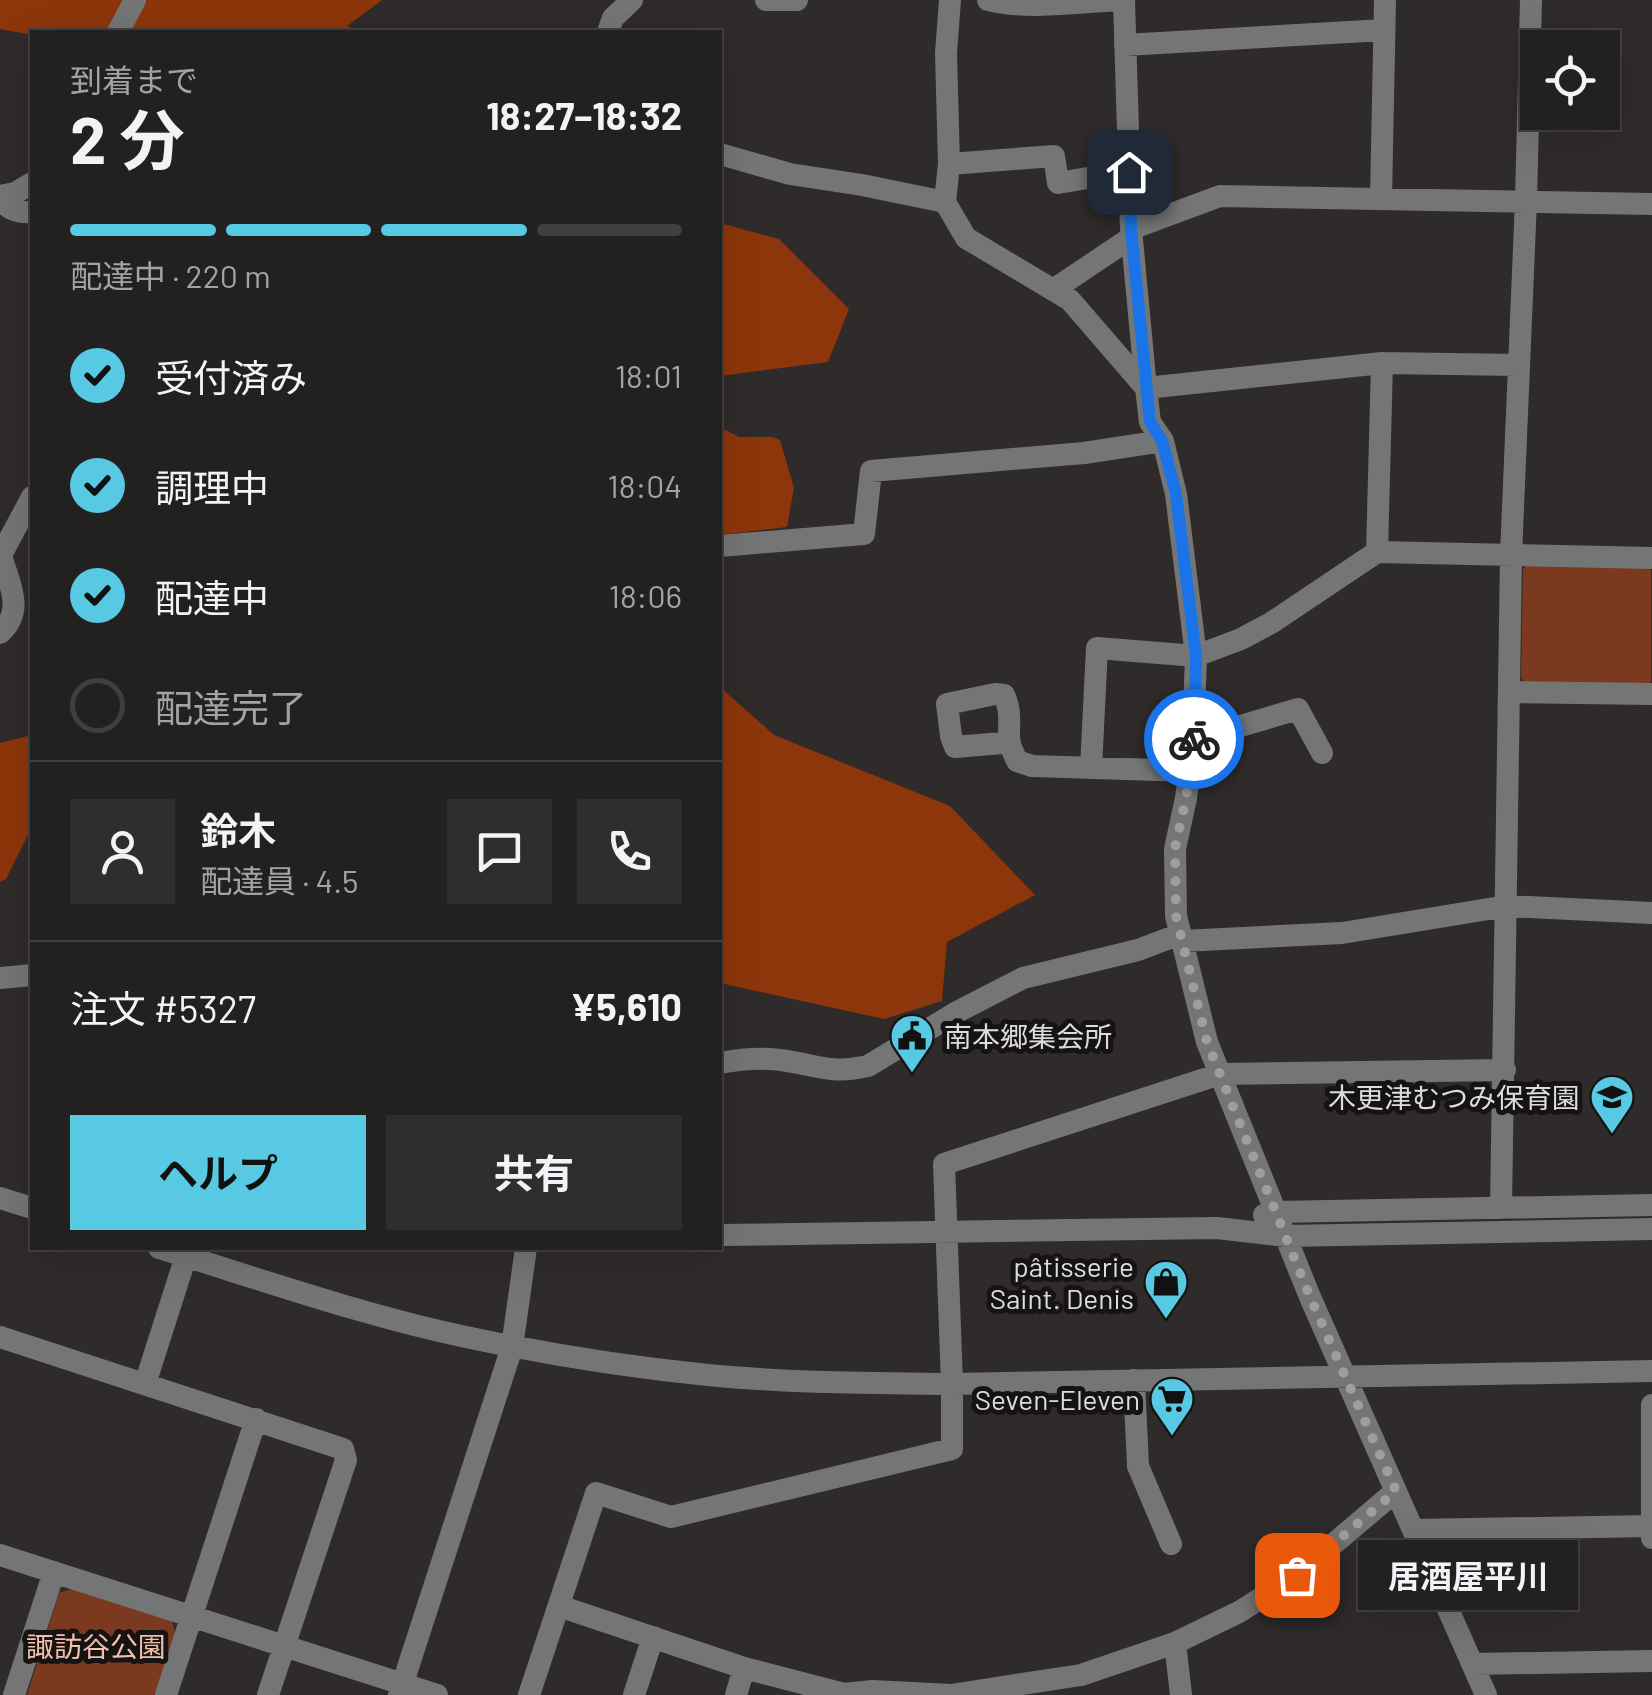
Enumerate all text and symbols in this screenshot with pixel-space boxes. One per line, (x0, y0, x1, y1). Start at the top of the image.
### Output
map controls (1520, 30, 1620, 130)
button: locate (1520, 30, 1620, 130)
text: 到着まで (70, 60, 198, 98)
text: 18:27–18:32 (486, 92, 682, 138)
text: 2 分 (70, 99, 184, 177)
pin (1087, 130, 1172, 215)
icon: home (1102, 145, 1157, 200)
text: 配達中 · 220 m (70, 256, 271, 294)
icon: check (70, 348, 125, 403)
text: 受付済み (155, 354, 307, 400)
text: 18:01 (615, 356, 682, 394)
icon: check (70, 458, 125, 513)
text: 調理中 (155, 464, 269, 510)
text: 18:04 (608, 466, 682, 504)
icon: check (70, 568, 125, 623)
text: 配達中 (155, 574, 269, 620)
text: 18:06 (609, 576, 682, 614)
text: 配達完了 (155, 684, 307, 730)
courier (1144, 689, 1244, 789)
icon: bike (1167, 712, 1222, 767)
button: person (70, 799, 175, 904)
button: chat (447, 799, 552, 904)
button: phone (577, 799, 682, 904)
text: 鈴木 (200, 807, 276, 853)
text: 配達員 · 4.5 (200, 861, 359, 899)
text: ¥5,610 (570, 983, 682, 1029)
text: 注文 #5327 (70, 985, 256, 1031)
public building icon: 南本郷集会所 (889, 1013, 935, 1074)
place label: 南本郷集会所 (944, 1019, 1112, 1053)
school or university icon: 木更津むつみ保育園 (1589, 1074, 1635, 1135)
place label: 木更津むつみ保育園 (1328, 1080, 1580, 1114)
button: ヘルプ (70, 1115, 366, 1230)
button: 共有 (386, 1115, 682, 1230)
place label: pâtisserie Saint. Denis (990, 1249, 1134, 1315)
shop icon: pâtisserie Saint. Denis (1143, 1259, 1189, 1320)
supermarket icon: Seven-Eleven (1149, 1376, 1195, 1437)
place label: Seven-Eleven (975, 1382, 1140, 1416)
pin (1255, 1533, 1340, 1618)
callout: 居酒屋平川 (1357, 1540, 1577, 1610)
icon: bag (1270, 1548, 1325, 1603)
text: 居酒屋平川 (1388, 1556, 1548, 1594)
park label: 諏訪谷公園 (26, 1629, 166, 1663)

